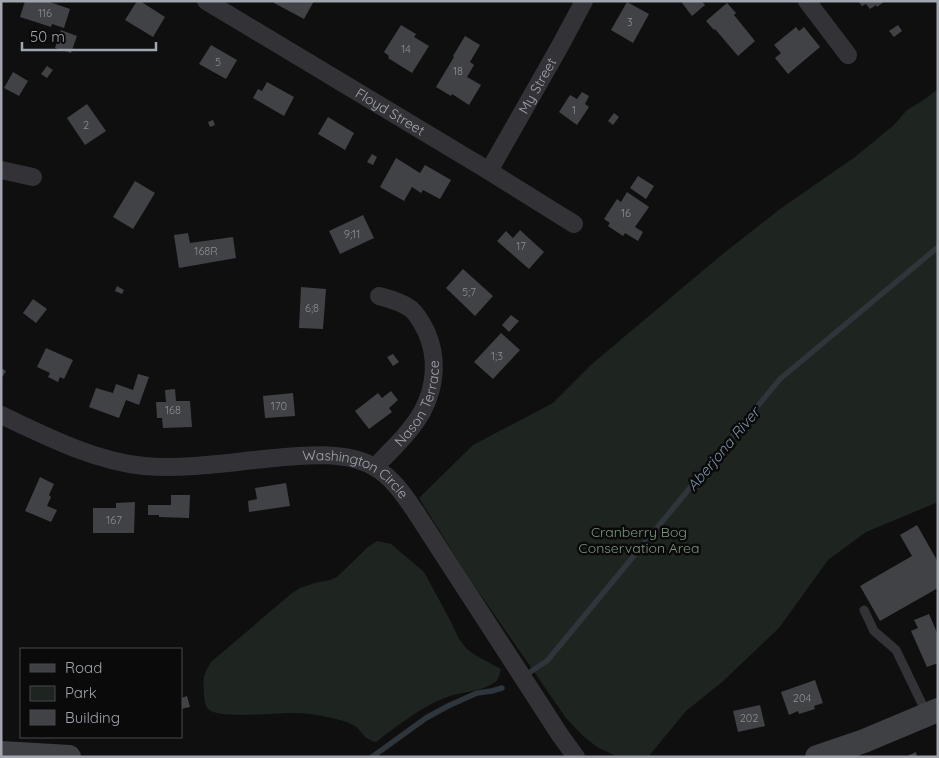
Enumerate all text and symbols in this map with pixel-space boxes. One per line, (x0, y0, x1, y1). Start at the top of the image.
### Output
house number: 116 (38, 6, 52, 20)
house number: 3 (627, 15, 633, 29)
scale bar (22, 20, 156, 52)
text: 50 m (30, 27, 65, 46)
house number: 14 (401, 42, 411, 56)
street label: My Street (514, 54, 561, 117)
house number: 5 (215, 55, 221, 69)
house number: 18 (453, 64, 463, 78)
street label: Floyd Street (352, 84, 429, 140)
house number: 1 (572, 103, 576, 117)
house number: 2 (83, 118, 89, 132)
house number: 16 (621, 206, 631, 220)
house number: 9;11 (344, 227, 360, 241)
house number: 17 (516, 239, 526, 253)
house number: 168R (194, 244, 218, 258)
house number: 5;7 (462, 285, 476, 299)
house number: 6;8 (305, 301, 319, 315)
house number: 1;3 (491, 349, 503, 363)
street label: Nason Terrace (390, 360, 443, 450)
house number: 170 (271, 399, 287, 413)
water label: Aberjona River (683, 402, 765, 495)
house number: 168 (165, 403, 181, 417)
street label: Washington Circle (302, 446, 412, 502)
house number: 167 (106, 513, 122, 527)
park label: Cranberry Bog Conservation Area (579, 523, 699, 557)
legend (20, 648, 182, 738)
text: Road (65, 658, 102, 677)
text: Park (65, 683, 97, 702)
house number: 204 (793, 691, 811, 705)
text: Building (65, 708, 120, 727)
house number: 202 (740, 711, 758, 725)

